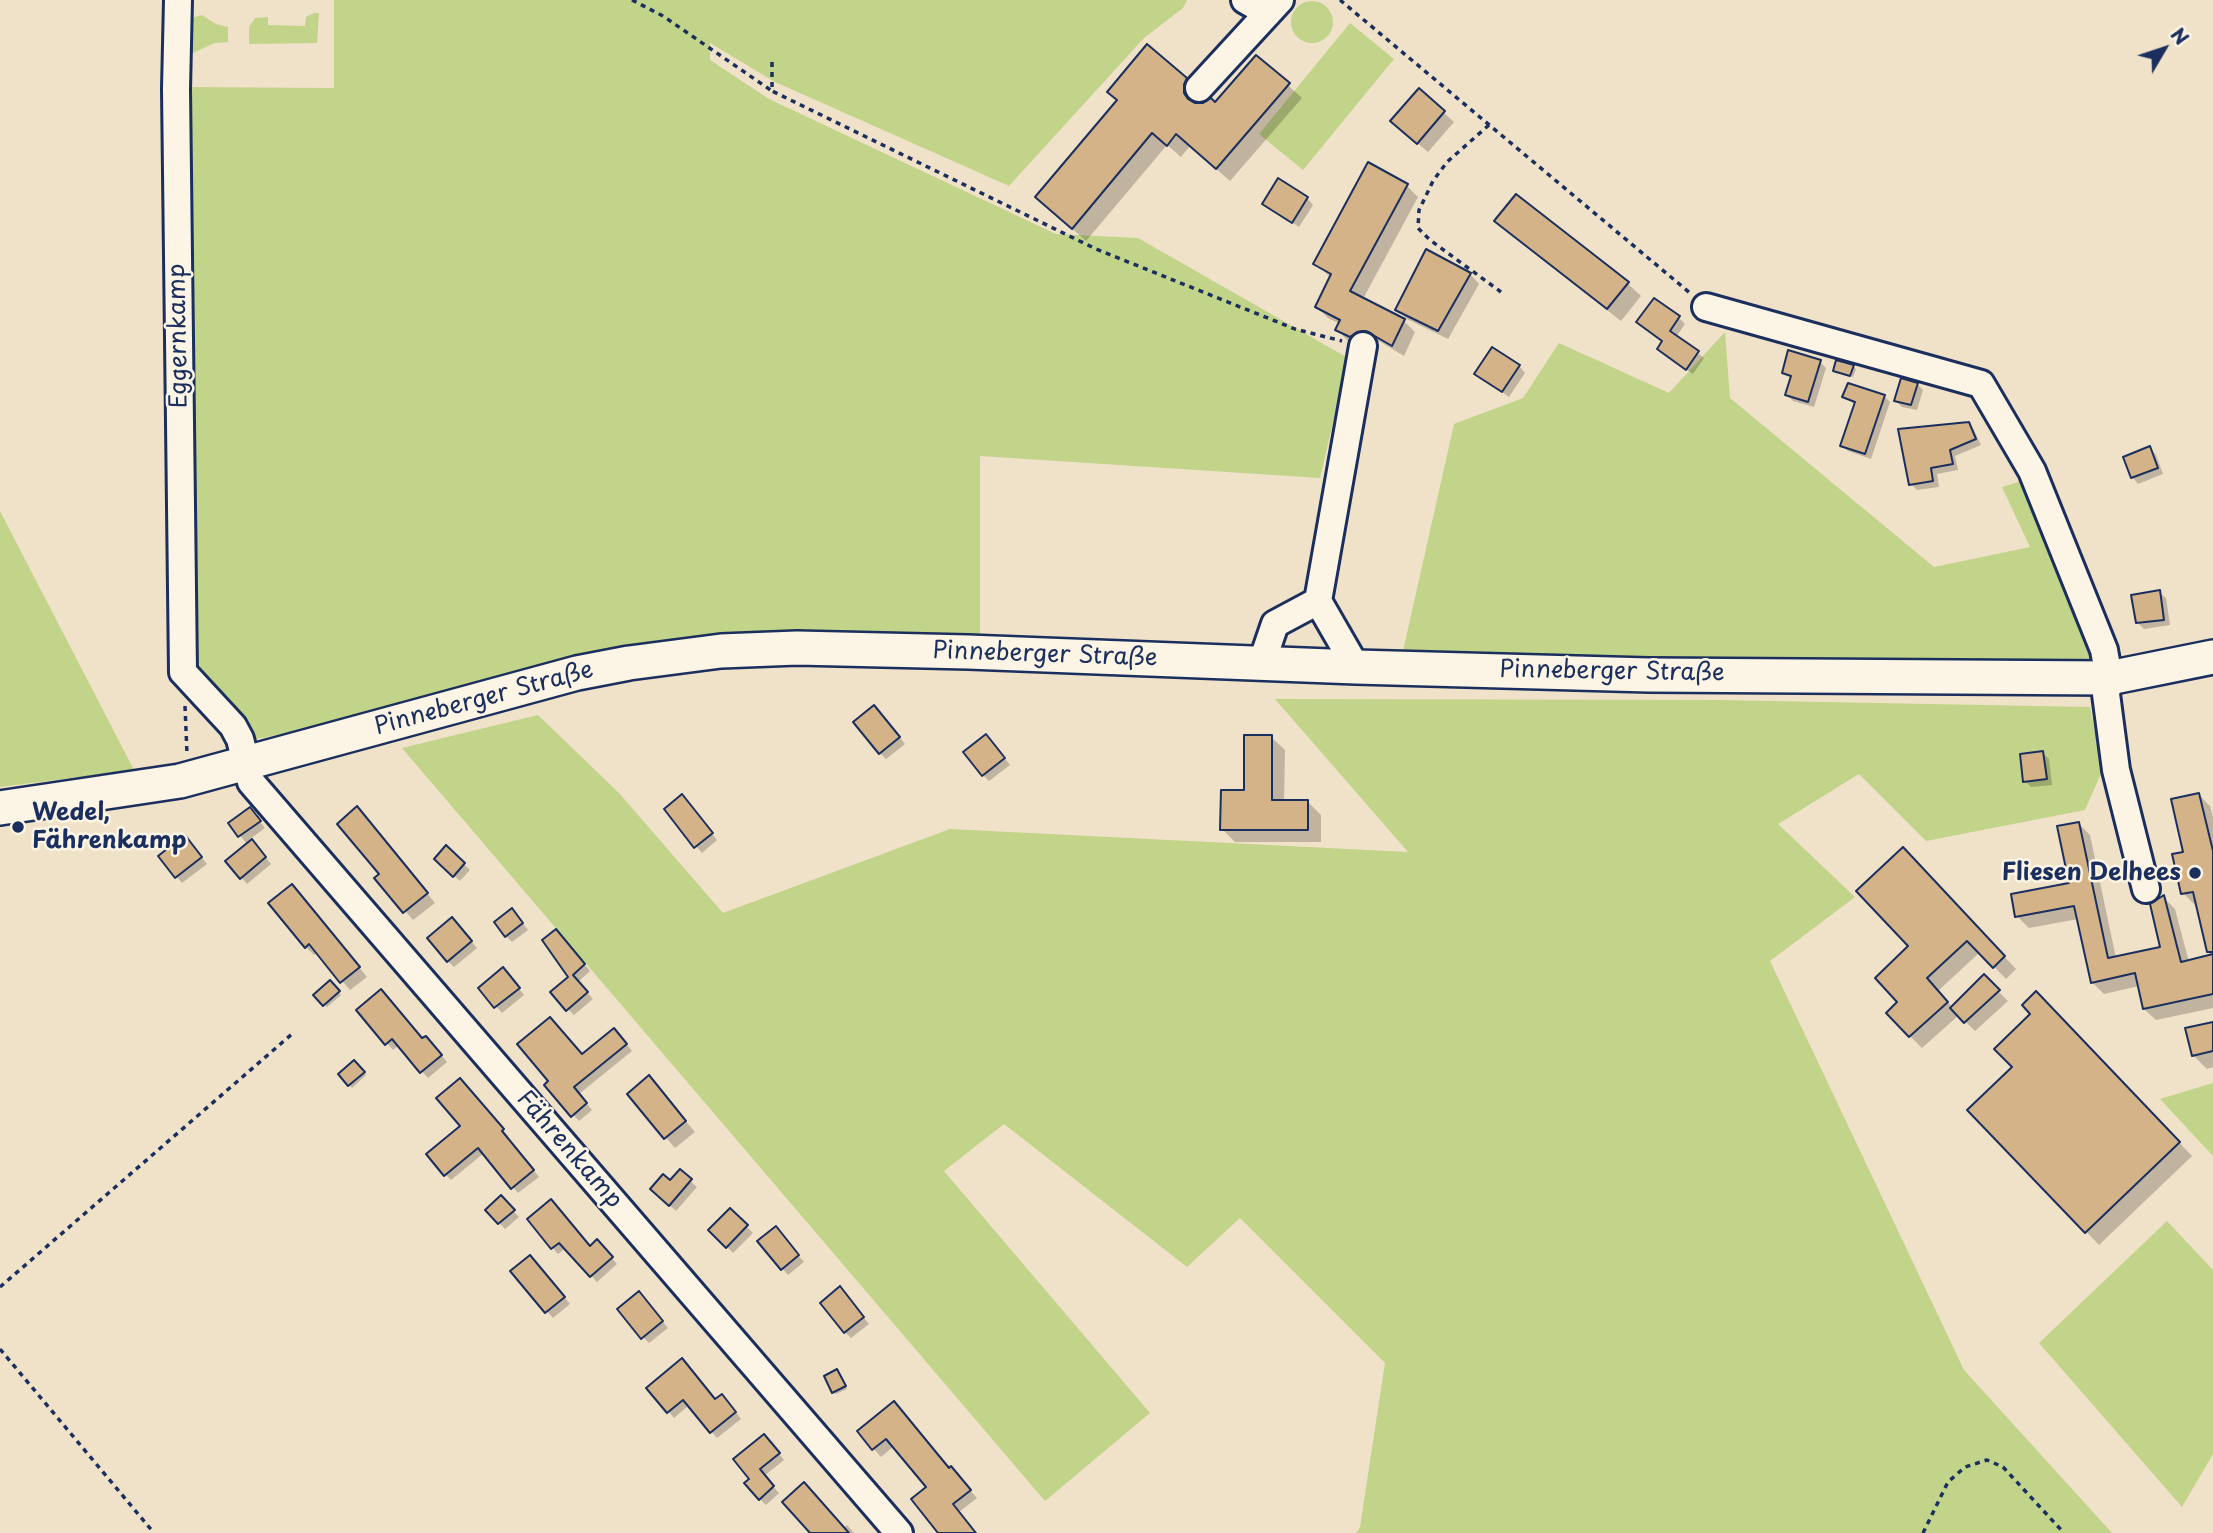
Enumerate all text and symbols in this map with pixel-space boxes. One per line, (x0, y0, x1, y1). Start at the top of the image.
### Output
north arrow (2129, 14, 2199, 84)
text: N (2165, 21, 2196, 50)
street label: Eggernkamp (163, 263, 195, 409)
street label: Pinneberger Straße (932, 637, 1158, 673)
street label: Pinneberger Straße (372, 656, 596, 742)
street label: Pinneberger Straße (1499, 656, 1725, 688)
place label: Wedel, Fährenkamp (32, 799, 186, 855)
marker: Wedel, Fährenkamp (10, 819, 26, 835)
place label: Fliesen Delhees (2002, 859, 2181, 887)
marker: Fliesen Delhees (2187, 865, 2203, 881)
street label: Fährenkamp (510, 1085, 628, 1215)

